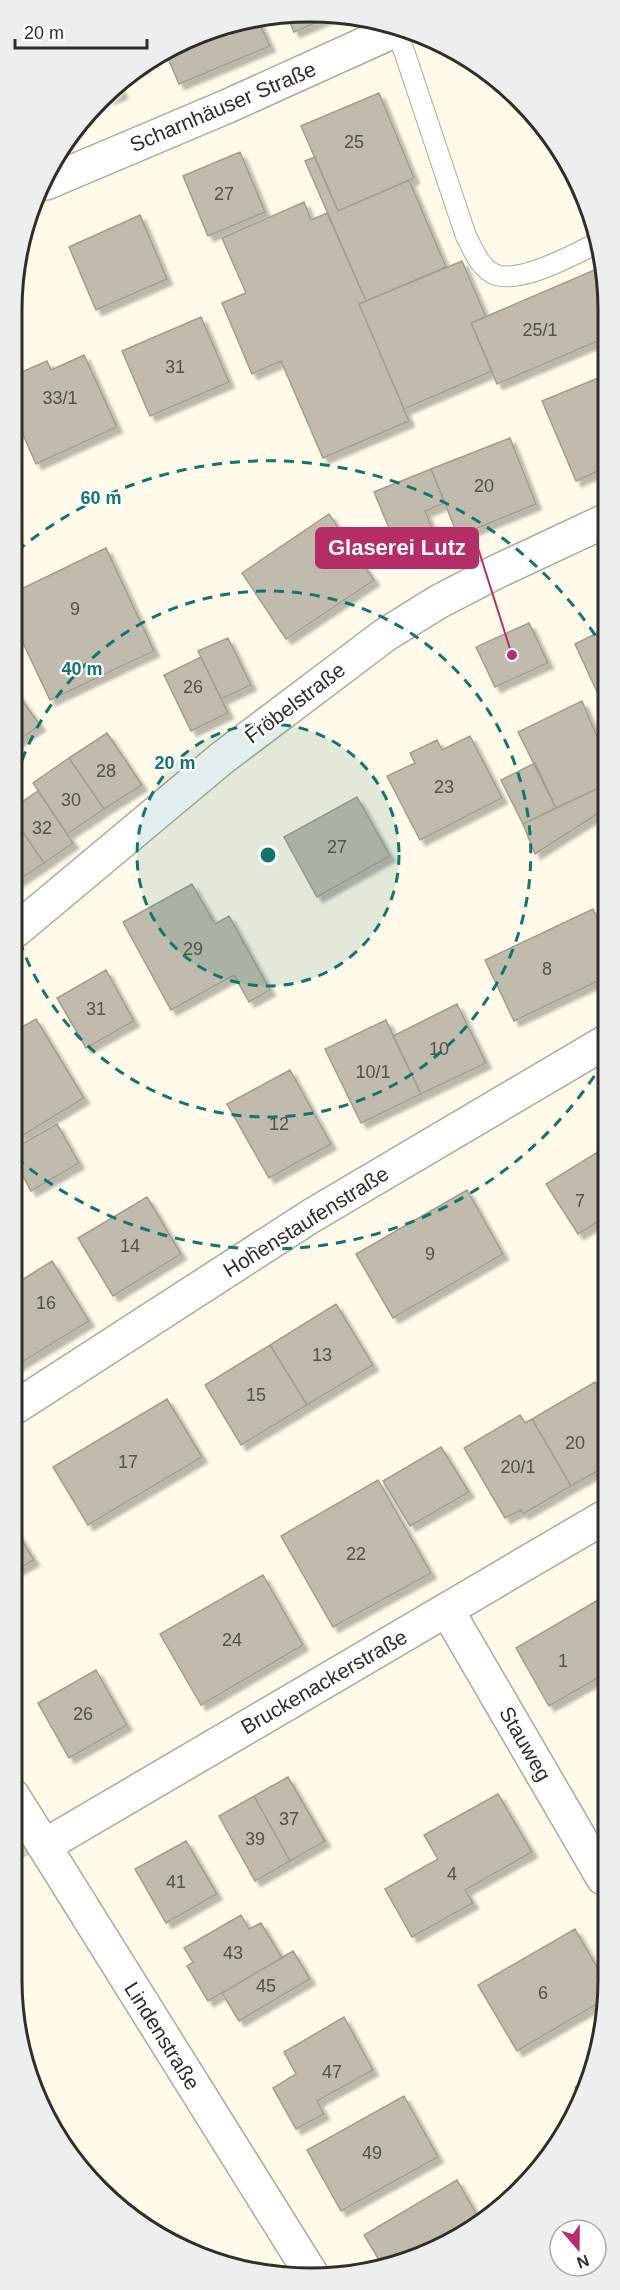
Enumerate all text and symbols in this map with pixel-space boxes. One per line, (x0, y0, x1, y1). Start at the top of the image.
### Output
scale bar (15, 12, 147, 50)
text: 20 m (24, 23, 64, 43)
street label: Scharnhäuser Straße (126, 57, 319, 156)
house number: 25 (344, 132, 364, 152)
house number: 27 (214, 184, 234, 204)
house number: 25/1 (522, 320, 558, 340)
house number: 31 (165, 357, 185, 377)
house number: 33/1 (42, 388, 78, 408)
house number: 20 (474, 476, 494, 496)
text: 60 m (80, 488, 122, 508)
callout: Glaserei Lutz (316, 528, 478, 568)
text: Glaserei Lutz (328, 535, 466, 560)
house number: 9 (70, 599, 80, 619)
street label: Fröbelstraße (240, 658, 349, 748)
text: 40 m (61, 659, 103, 679)
house number: 26 (183, 677, 203, 697)
text: 20 m (154, 753, 196, 773)
house number: 28 (96, 761, 116, 781)
house number: 23 (434, 777, 454, 797)
house number: 30 (61, 790, 81, 810)
house number: 32 (32, 818, 52, 838)
house number: 27 (327, 837, 347, 857)
centre of rings (258, 845, 278, 865)
house number: 29 (183, 939, 203, 959)
house number: 8 (542, 959, 552, 979)
house number: 31 (86, 999, 106, 1019)
house number: 10 (429, 1039, 449, 1059)
house number: 10/1 (355, 1062, 391, 1082)
house number: 12 (269, 1114, 289, 1134)
street label: Hohenstaufenstraße (219, 1161, 393, 1282)
house number: 7 (575, 1191, 585, 1211)
house number: 14 (120, 1236, 140, 1256)
house number: 9 (425, 1244, 435, 1264)
house number: 16 (36, 1293, 56, 1313)
house number: 13 (312, 1345, 332, 1365)
house number: 15 (246, 1385, 266, 1405)
house number: 20 (565, 1433, 585, 1453)
house number: 17 (118, 1452, 138, 1472)
house number: 20/1 (500, 1457, 536, 1477)
house number: 22 (346, 1544, 366, 1564)
street label: Bruckenackerstraße (237, 1625, 411, 1739)
house number: 24 (222, 1630, 242, 1650)
house number: 1 (558, 1651, 568, 1671)
street label: Stauweg (495, 1703, 556, 1785)
house number: 26 (73, 1704, 93, 1724)
house number: 37 (279, 1809, 299, 1829)
house number: 39 (245, 1829, 265, 1849)
house number: 4 (447, 1864, 457, 1884)
house number: 41 (166, 1872, 186, 1892)
house number: 43 (223, 1943, 243, 1963)
house number: 45 (256, 1976, 276, 1996)
street label: Lindenstraße (120, 1978, 205, 2094)
house number: 6 (538, 1983, 548, 2003)
house number: 47 (322, 2062, 342, 2082)
house number: 49 (362, 2143, 382, 2163)
north arrow (548, 2218, 608, 2278)
text: N (575, 2252, 591, 2272)

